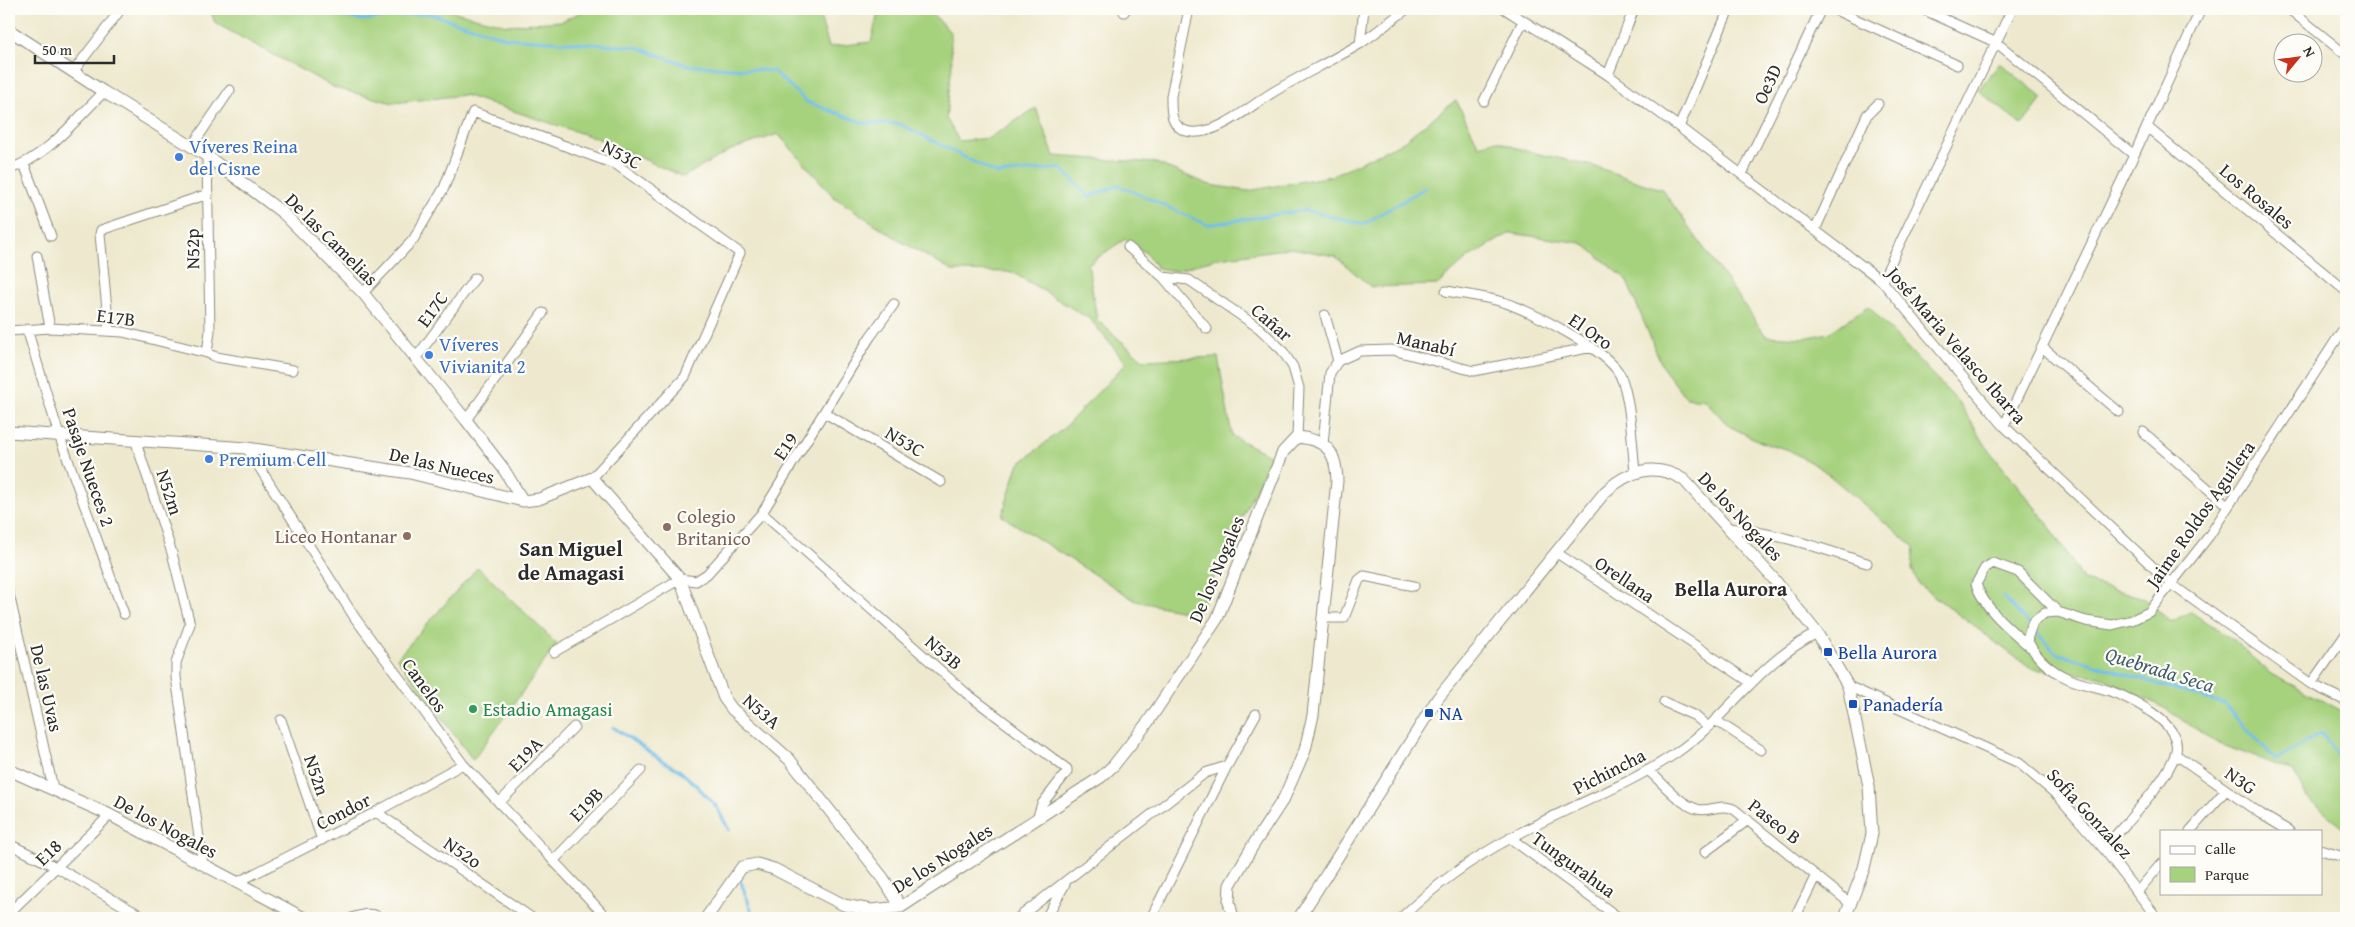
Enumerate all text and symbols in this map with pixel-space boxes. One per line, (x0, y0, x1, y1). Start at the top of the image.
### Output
scale bar (35, 32, 114, 64)
north arrow (2272, 32, 2322, 82)
text: 50 m (42, 39, 73, 60)
text: N (2298, 43, 2321, 61)
street label: Oe3D (1746, 59, 1788, 109)
place label: Víveres Reina del Cisne (189, 132, 298, 182)
street label: N53C (597, 132, 647, 176)
marker: Víveres Reina del Cisne (173, 151, 185, 163)
street label: Los Rosales (2214, 156, 2300, 236)
street label: De las Camelias (279, 186, 385, 292)
street label: N52p (178, 228, 206, 270)
street label: José Maria Velasco Ibarra (1879, 259, 2033, 430)
street label: E17C (409, 285, 455, 333)
street label: Cañar (1245, 296, 1299, 348)
street label: E17B (95, 301, 137, 333)
street label: El Oro (1563, 306, 1619, 356)
street label: Manabí (1394, 323, 1459, 363)
place label: Víveres Vivianita 2 (439, 330, 526, 380)
marker: Víveres Vivianita 2 (423, 349, 435, 361)
street label: Pasaje Nueces 2 (56, 404, 122, 530)
street label: N53C (880, 418, 930, 464)
street label: E19 (766, 427, 804, 465)
street label: Jaime Roldos Aguilera (2138, 435, 2261, 595)
street label: De las Nueces (387, 439, 497, 491)
place label: Premium Cell (219, 445, 326, 473)
marker: Premium Cell (203, 453, 215, 465)
street label: De los Nogales (1692, 465, 1790, 567)
street label: N52m (150, 466, 191, 519)
place label: Colegio Britanico (677, 502, 751, 552)
street label: De los Nogales (1181, 511, 1251, 627)
marker: Colegio Britanico (661, 521, 673, 533)
place label: Liceo Hontanar (275, 522, 397, 550)
marker: Liceo Hontanar (401, 530, 413, 542)
district label: San Miguel de Amagasi (518, 533, 625, 588)
street label: Orellana (1589, 549, 1661, 609)
district label: Bella Aurora (1675, 574, 1788, 603)
street label: N53B (919, 628, 969, 676)
place label: Bella Aurora (1838, 638, 1937, 666)
water label: Quebrada Seca (2102, 639, 2219, 700)
street label: De las Uvas (23, 642, 71, 734)
marker: Bella Aurora (1822, 646, 1834, 658)
street label: Canelos (396, 652, 454, 718)
street label: N53A (737, 687, 787, 736)
place label: Panadería (1863, 690, 1943, 718)
place label: Estadio Amagasi (483, 695, 613, 723)
marker: Panadería (1847, 698, 1859, 710)
place label: NA (1439, 699, 1463, 727)
marker: Estadio Amagasi (467, 703, 479, 715)
marker: NA (1423, 707, 1435, 719)
street label: E19A (501, 730, 549, 778)
street label: Pichincha (1568, 741, 1650, 801)
street label: N52n (297, 751, 337, 799)
street label: N3G (2220, 759, 2262, 801)
street label: Sofia Gonzalez (2041, 761, 2139, 865)
street label: E19B (562, 780, 610, 828)
street label: Condor (311, 785, 376, 837)
street label: De los Nogales (109, 787, 223, 865)
street label: Paseo B (1743, 791, 1807, 851)
street label: De los Nogales (886, 816, 998, 900)
street label: Tungurahua (1526, 824, 1622, 904)
street label: N52o (438, 829, 488, 875)
legend (2160, 830, 2322, 894)
street label: E18 (28, 832, 68, 872)
text: Calle (2205, 838, 2236, 859)
text: Parque (2205, 864, 2249, 885)

